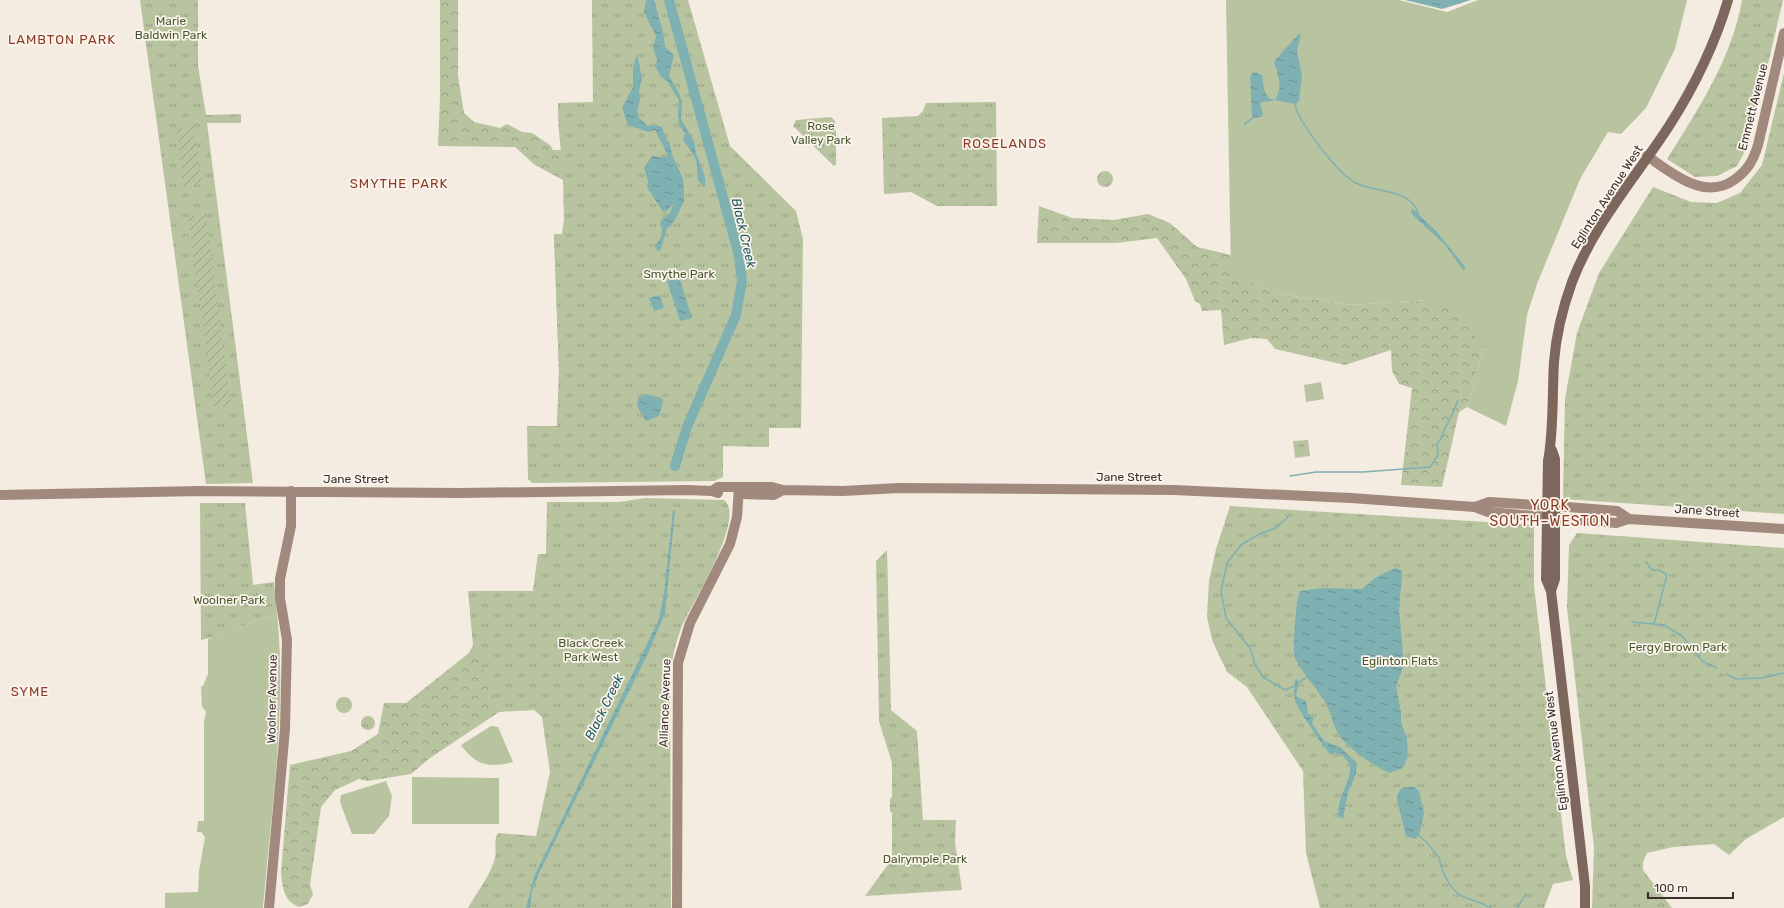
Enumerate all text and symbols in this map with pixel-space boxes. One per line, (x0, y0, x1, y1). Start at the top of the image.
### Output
park label: Marie Baldwin Park (135, 14, 208, 42)
district label: LAMBTON PARK (8, 32, 116, 47)
street label: Emmett Avenue (1735, 62, 1771, 152)
park label: Rose Valley Park (791, 119, 852, 147)
district label: ROSELANDS (963, 136, 1047, 151)
street label: Eglinton Avenue West (1568, 142, 1646, 251)
district label: SMYTHE PARK (350, 176, 448, 191)
water label: Black Creek (729, 197, 759, 270)
park label: Smythe Park (643, 267, 715, 281)
street label: Jane Street (1096, 470, 1162, 484)
street label: Jane Street (323, 472, 389, 486)
district label: YORK SOUTH–WESTON (1489, 497, 1611, 530)
street label: Jane Street (1674, 502, 1741, 520)
park label: Woolner Park (193, 593, 266, 607)
park label: Black Creek Park West (558, 636, 624, 664)
park label: Fergy Brown Park (1629, 640, 1728, 654)
street label: Woolner Avenue (264, 654, 280, 744)
park label: Eglinton Flats (1362, 654, 1438, 668)
street label: Alliance Avenue (656, 658, 674, 748)
water label: Black Creek (582, 671, 626, 742)
district label: SYME (11, 684, 49, 699)
street label: Eglinton Avenue West (1542, 690, 1570, 812)
park label: Dalrymple Park (883, 852, 968, 866)
scale bar (1648, 874, 1733, 900)
text: 100 m (1654, 881, 1688, 895)

